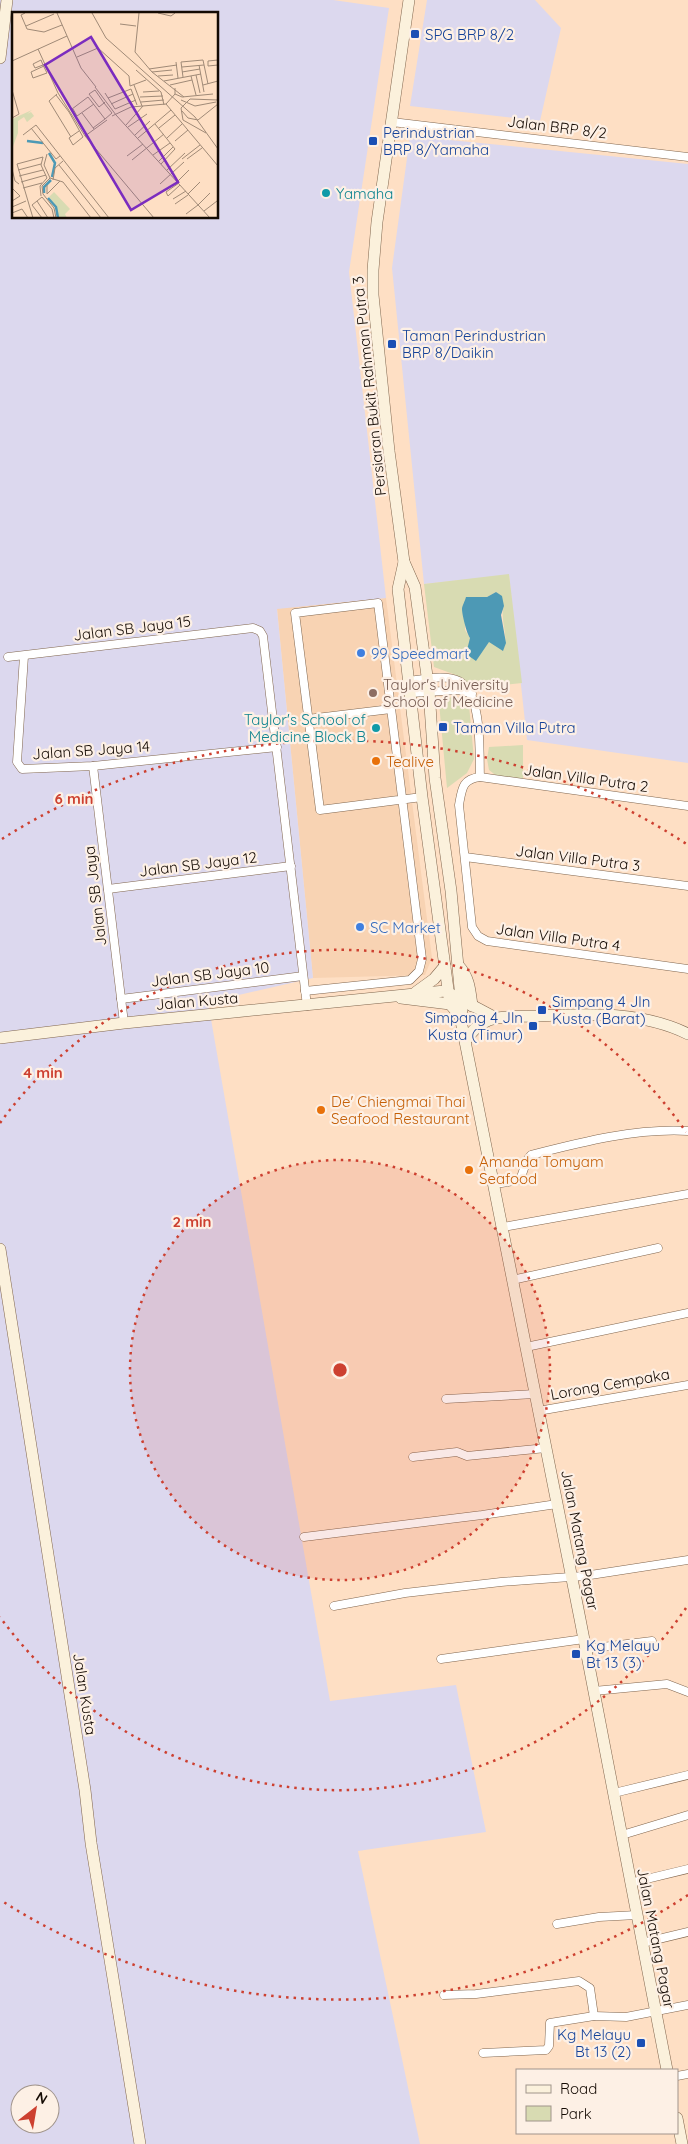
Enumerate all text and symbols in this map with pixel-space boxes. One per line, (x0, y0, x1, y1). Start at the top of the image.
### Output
inset map (12, 12, 219, 219)
place label: SPG BRP 8/2 (425, 25, 514, 44)
marker: SPG BRP 8/2 (409, 28, 421, 40)
street label: Jalan BRP 8/2 (506, 111, 608, 143)
place label: Perindustrian BRP 8/Yamaha (383, 123, 489, 159)
marker: Perindustrian BRP 8/Yamaha (367, 135, 379, 147)
place label: Yamaha (336, 184, 393, 203)
marker: Yamaha (320, 187, 332, 199)
street label: Persiaran Bukit Rahman Putra 3 (348, 275, 390, 497)
place label: Taman Perindustrian BRP 8/Daikin (402, 326, 546, 362)
marker: Taman Perindustrian BRP 8/Daikin (386, 338, 398, 350)
street label: Jalan SB Jaya 15 (72, 611, 192, 645)
place label: 99 Speedmart (371, 644, 469, 663)
marker: 99 Speedmart (355, 647, 367, 659)
place label: Taylor's University School of Medicine (383, 675, 513, 711)
marker: Taylor's University School of Medicine (367, 687, 379, 699)
place label: Taylor's School of Medicine Block B (244, 710, 367, 746)
place label: Taman Villa Putra (453, 718, 576, 737)
marker: Taman Villa Putra (437, 721, 449, 733)
marker: Taylor's School of Medicine Block B (370, 722, 382, 734)
street label: Jalan SB Jaya 14 (32, 736, 151, 764)
place label: Tealive (386, 752, 434, 771)
marker: Tealive (370, 755, 382, 767)
street label: Jalan Villa Putra 2 (522, 760, 650, 796)
text: 6 min (55, 789, 93, 808)
street label: Jalan Villa Putra 3 (515, 841, 642, 875)
street label: Jalan SB Jaya (79, 845, 111, 947)
street label: Jalan SB Jaya 12 (138, 847, 258, 881)
place label: SC Market (370, 918, 441, 937)
street label: Jalan Villa Putra 4 (495, 919, 622, 955)
marker: SC Market (354, 921, 366, 933)
street label: Jalan SB Jaya 10 (150, 957, 270, 991)
street label: Jalan Kusta (155, 988, 239, 1014)
place label: Simpang 4 Jln Kusta (Barat) (552, 992, 650, 1028)
marker: Simpang 4 Jln Kusta (Barat) (536, 1004, 548, 1016)
place label: Simpang 4 Jln Kusta (Timur) (425, 1008, 523, 1044)
marker: Simpang 4 Jln Kusta (Timur) (527, 1020, 539, 1032)
text: 4 min (23, 1063, 63, 1082)
place label: De' Chiengmai Thai Seafood Restaurant (331, 1092, 470, 1128)
marker: De' Chiengmai Thai Seafood Restaurant (315, 1104, 327, 1116)
place label: Amanda Tomyam Seafood (479, 1152, 604, 1188)
marker: Amanda Tomyam Seafood (463, 1164, 475, 1176)
text: 2 min (172, 1212, 212, 1231)
centre of rings (331, 1361, 349, 1379)
street label: Lorong Cempaka (549, 1364, 671, 1404)
street label: Jalan Matang Pagar (557, 1468, 603, 1612)
place label: Kg Melayu Bt 13 (3) (586, 1636, 660, 1672)
marker: Kg Melayu Bt 13 (3) (570, 1648, 582, 1660)
street label: Jalan Kusta (69, 1652, 101, 1736)
street label: Jalan Matang Pagar (633, 1866, 679, 2010)
place label: Kg Melayu Bt 13 (2) (557, 2025, 631, 2061)
marker: Kg Melayu Bt 13 (2) (635, 2037, 647, 2049)
legend (516, 2069, 678, 2134)
text: Road (560, 2079, 597, 2098)
north arrow (10, 2084, 60, 2134)
text: N (33, 2087, 51, 2108)
text: Park (560, 2104, 592, 2123)

